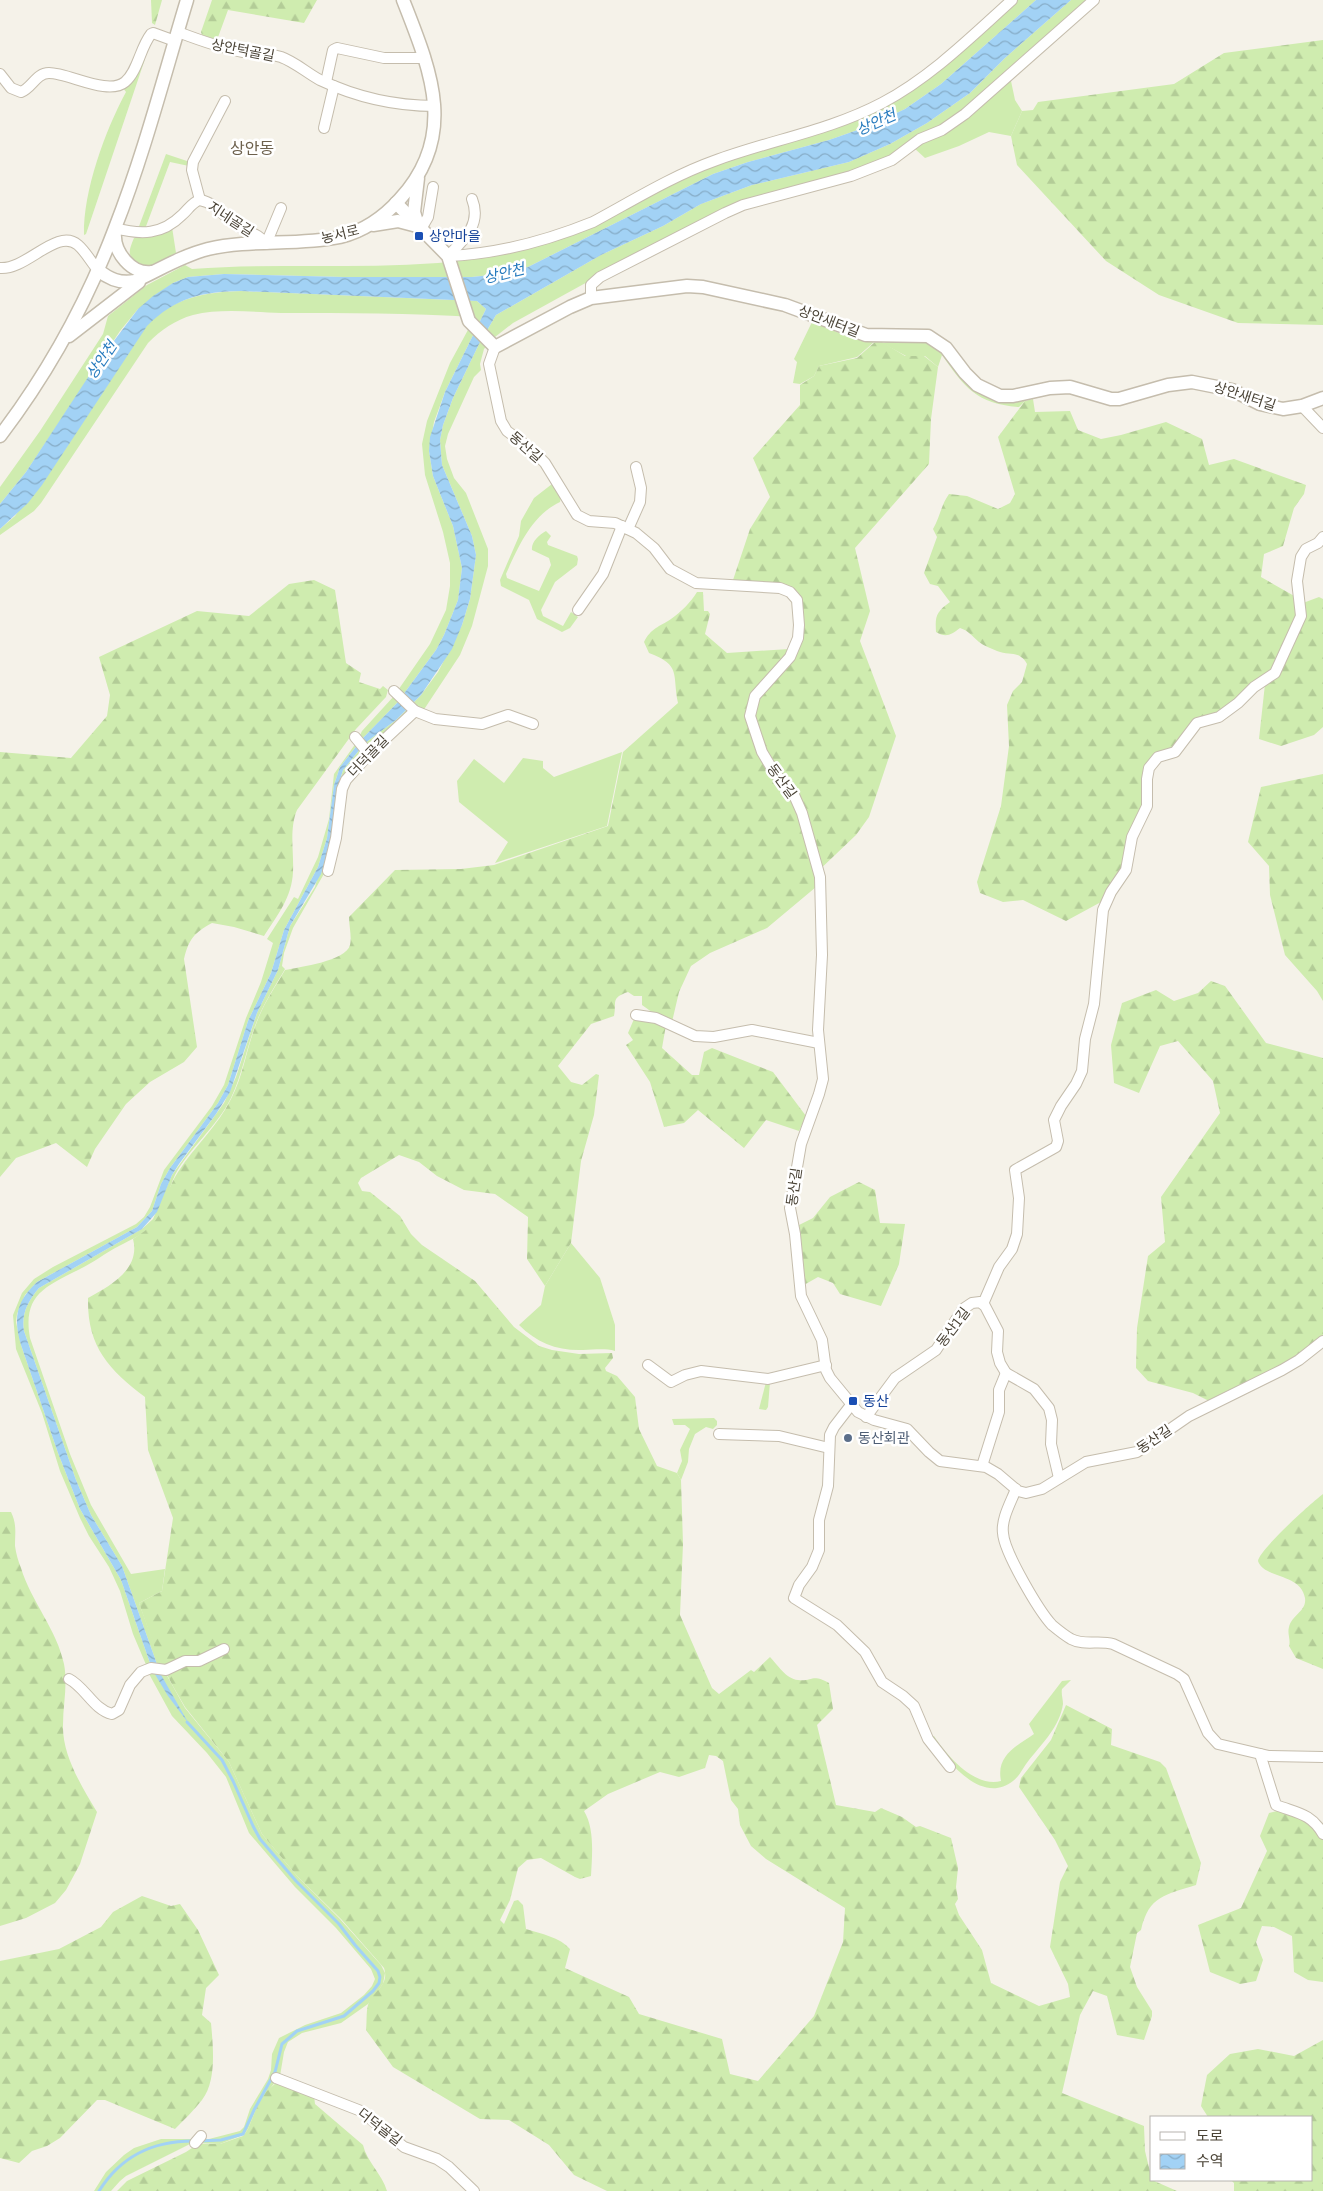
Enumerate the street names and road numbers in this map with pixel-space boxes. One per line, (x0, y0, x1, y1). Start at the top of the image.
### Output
street label: 상안턱골길 (210, 36, 276, 64)
street label: 지네골길 (205, 198, 257, 240)
street label: 농서로 (319, 222, 361, 246)
street label: 상안새터길 (796, 302, 862, 340)
street label: 상안새터길 (1212, 378, 1278, 414)
street label: 동산길 (506, 428, 546, 466)
street label: 더덕골길 (344, 732, 392, 780)
street label: 동산길 (764, 761, 800, 801)
street label: 동산길 (783, 1167, 805, 1207)
street label: 동산1길 (933, 1304, 973, 1350)
street label: 동산길 (1134, 1422, 1174, 1456)
street label: 더덕골길 (355, 2105, 405, 2149)

